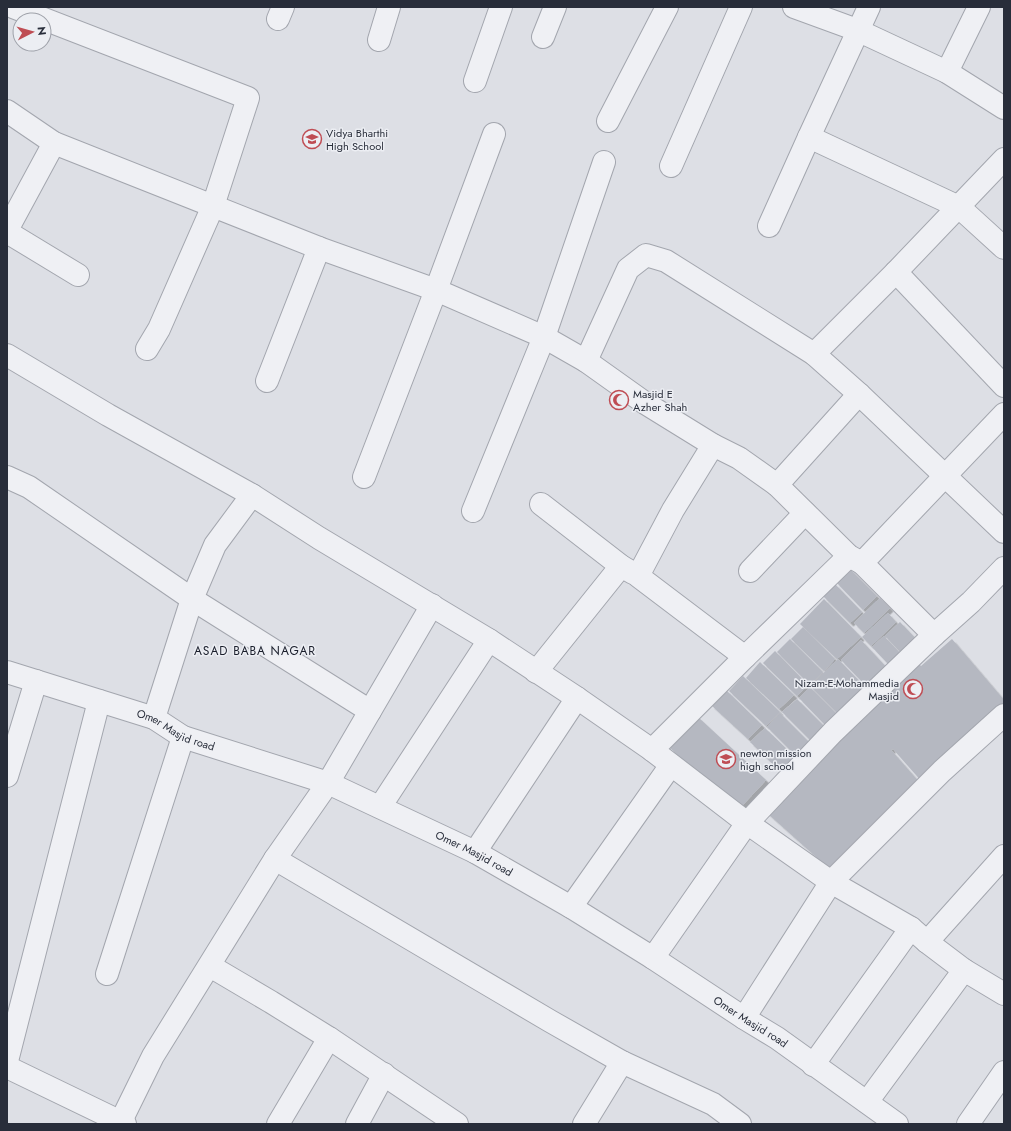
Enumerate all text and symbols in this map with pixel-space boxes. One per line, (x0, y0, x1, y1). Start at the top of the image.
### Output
north arrow (12, 12, 52, 52)
text: N (34, 26, 50, 36)
place label: Vidya Bharthi High School (326, 125, 388, 154)
school or university icon: Vidya Bharthi High School (301, 128, 323, 150)
place label: Masjid E Azher Shah (633, 386, 687, 415)
mosque icon: Masjid E Azher Shah (608, 389, 630, 411)
district label: ASAD BABA NAGAR (194, 642, 316, 660)
place label: Nizam-E-Mohammedia Masjid (795, 675, 899, 704)
mosque icon: Nizam-E-Mohammedia Masjid (902, 678, 924, 700)
street label: Omer Masjid road (135, 705, 217, 755)
place label: newton mission high school (740, 745, 811, 774)
school or university icon: newton mission high school (715, 748, 737, 770)
street label: Omer Masjid road (433, 827, 516, 880)
street label: Omer Masjid road (710, 992, 791, 1051)

